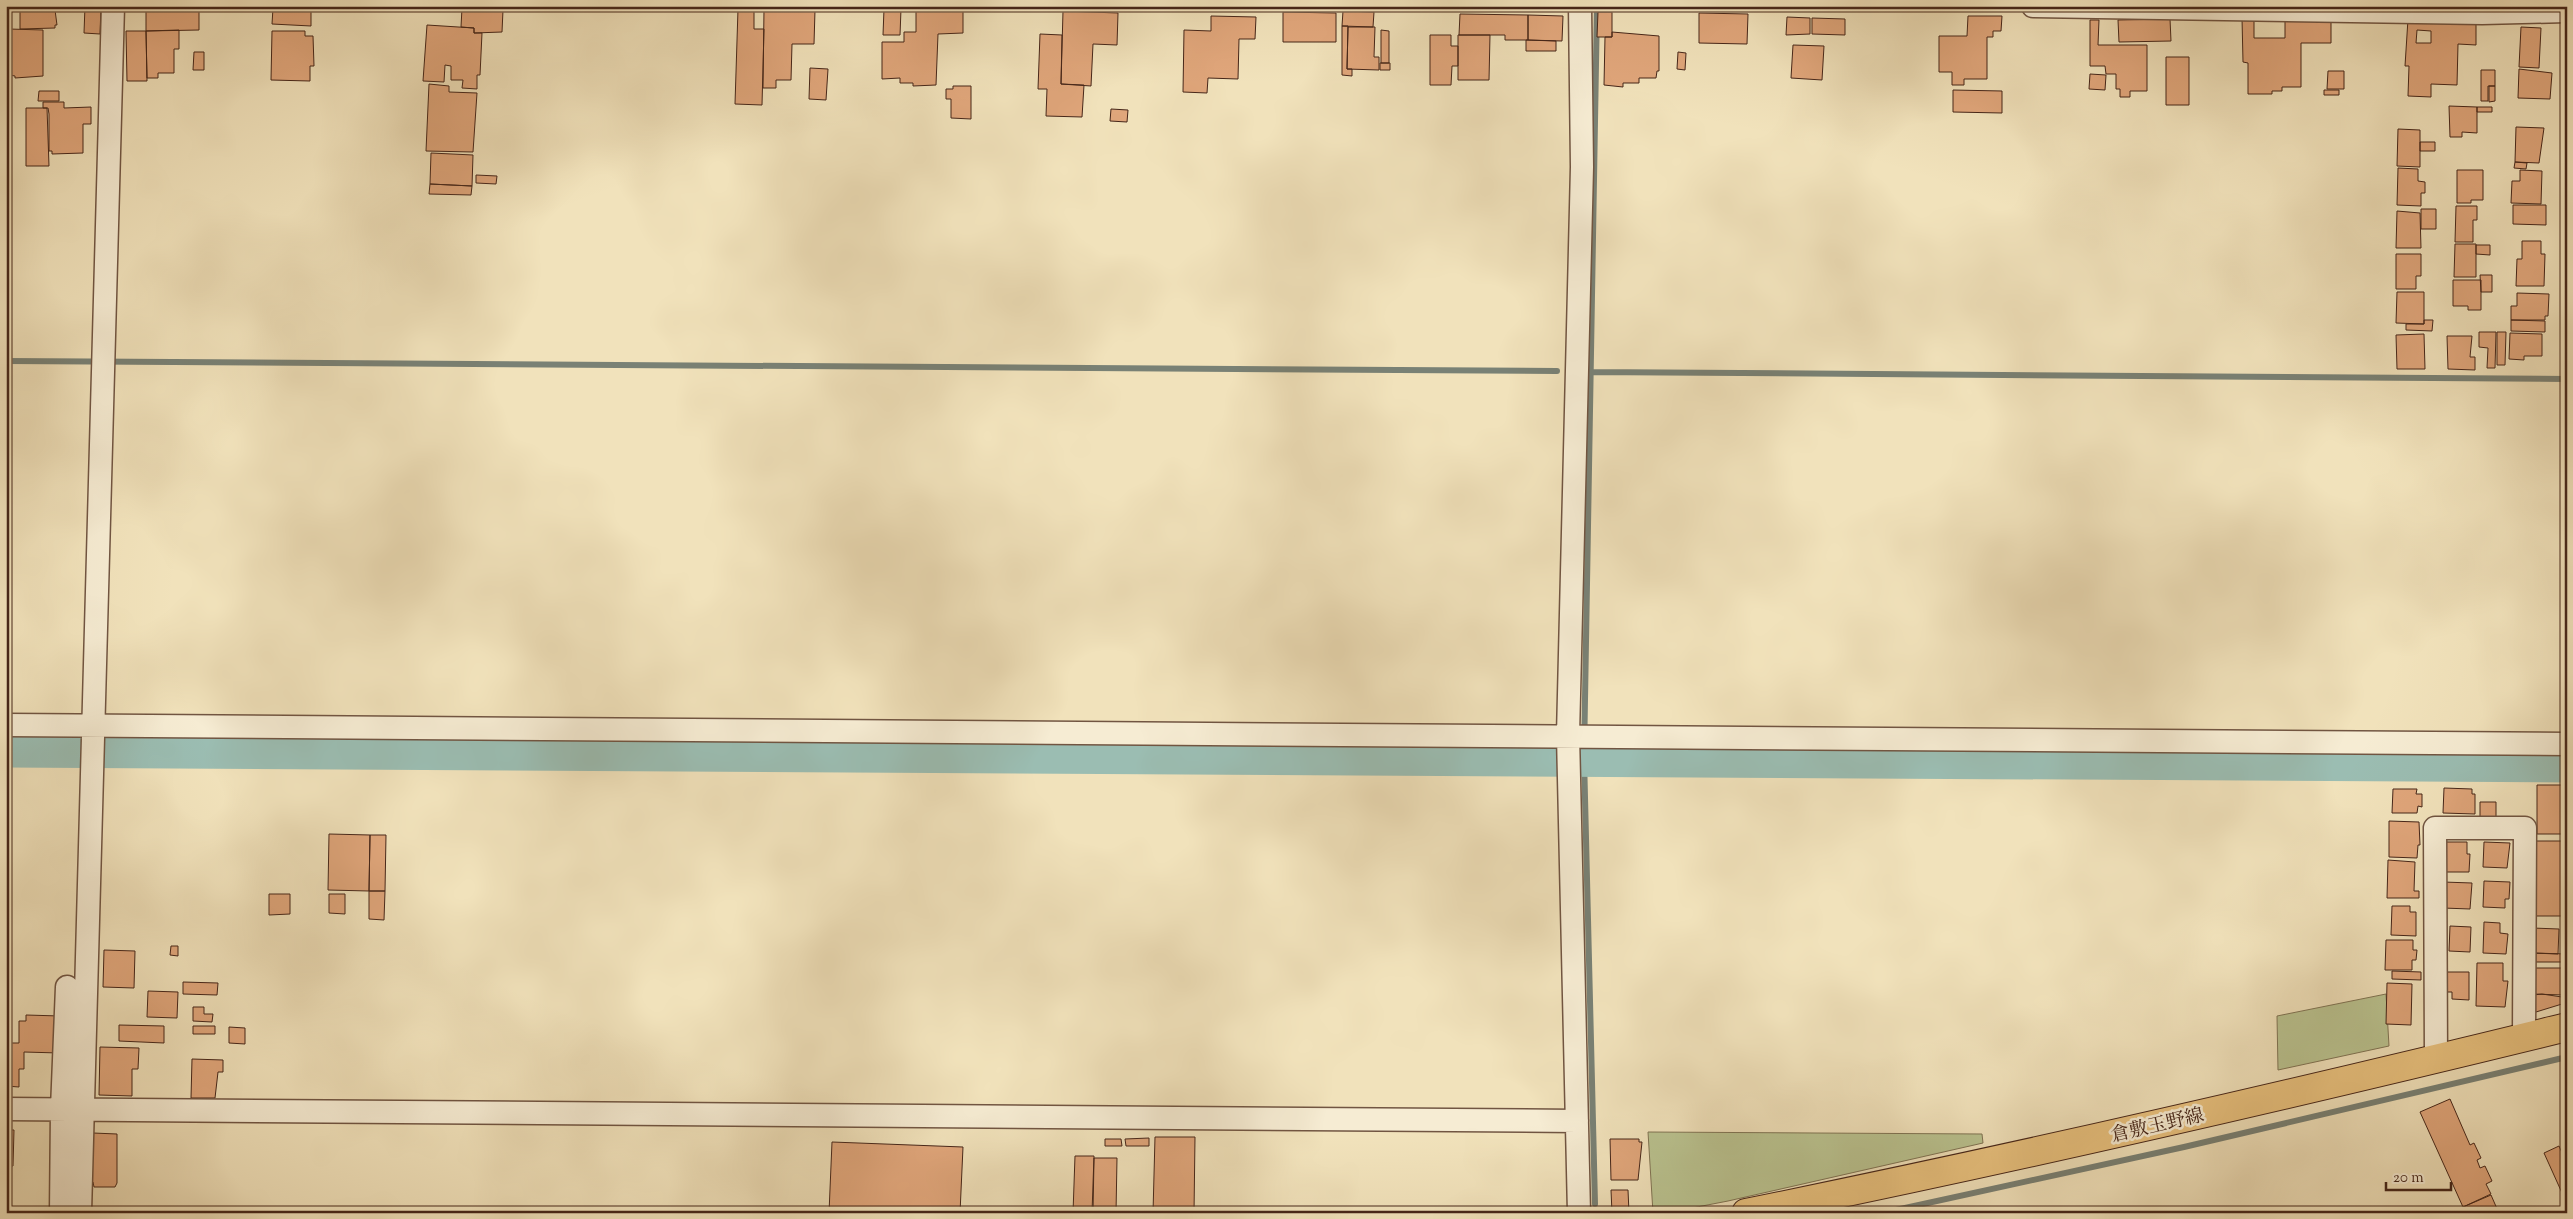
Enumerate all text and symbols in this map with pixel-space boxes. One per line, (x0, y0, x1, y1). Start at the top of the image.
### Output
street label: 倉敷玉野線 (2108, 1103, 2207, 1150)
scale bar (2386, 1159, 2450, 1191)
text: 20 m (2393, 1168, 2424, 1189)

